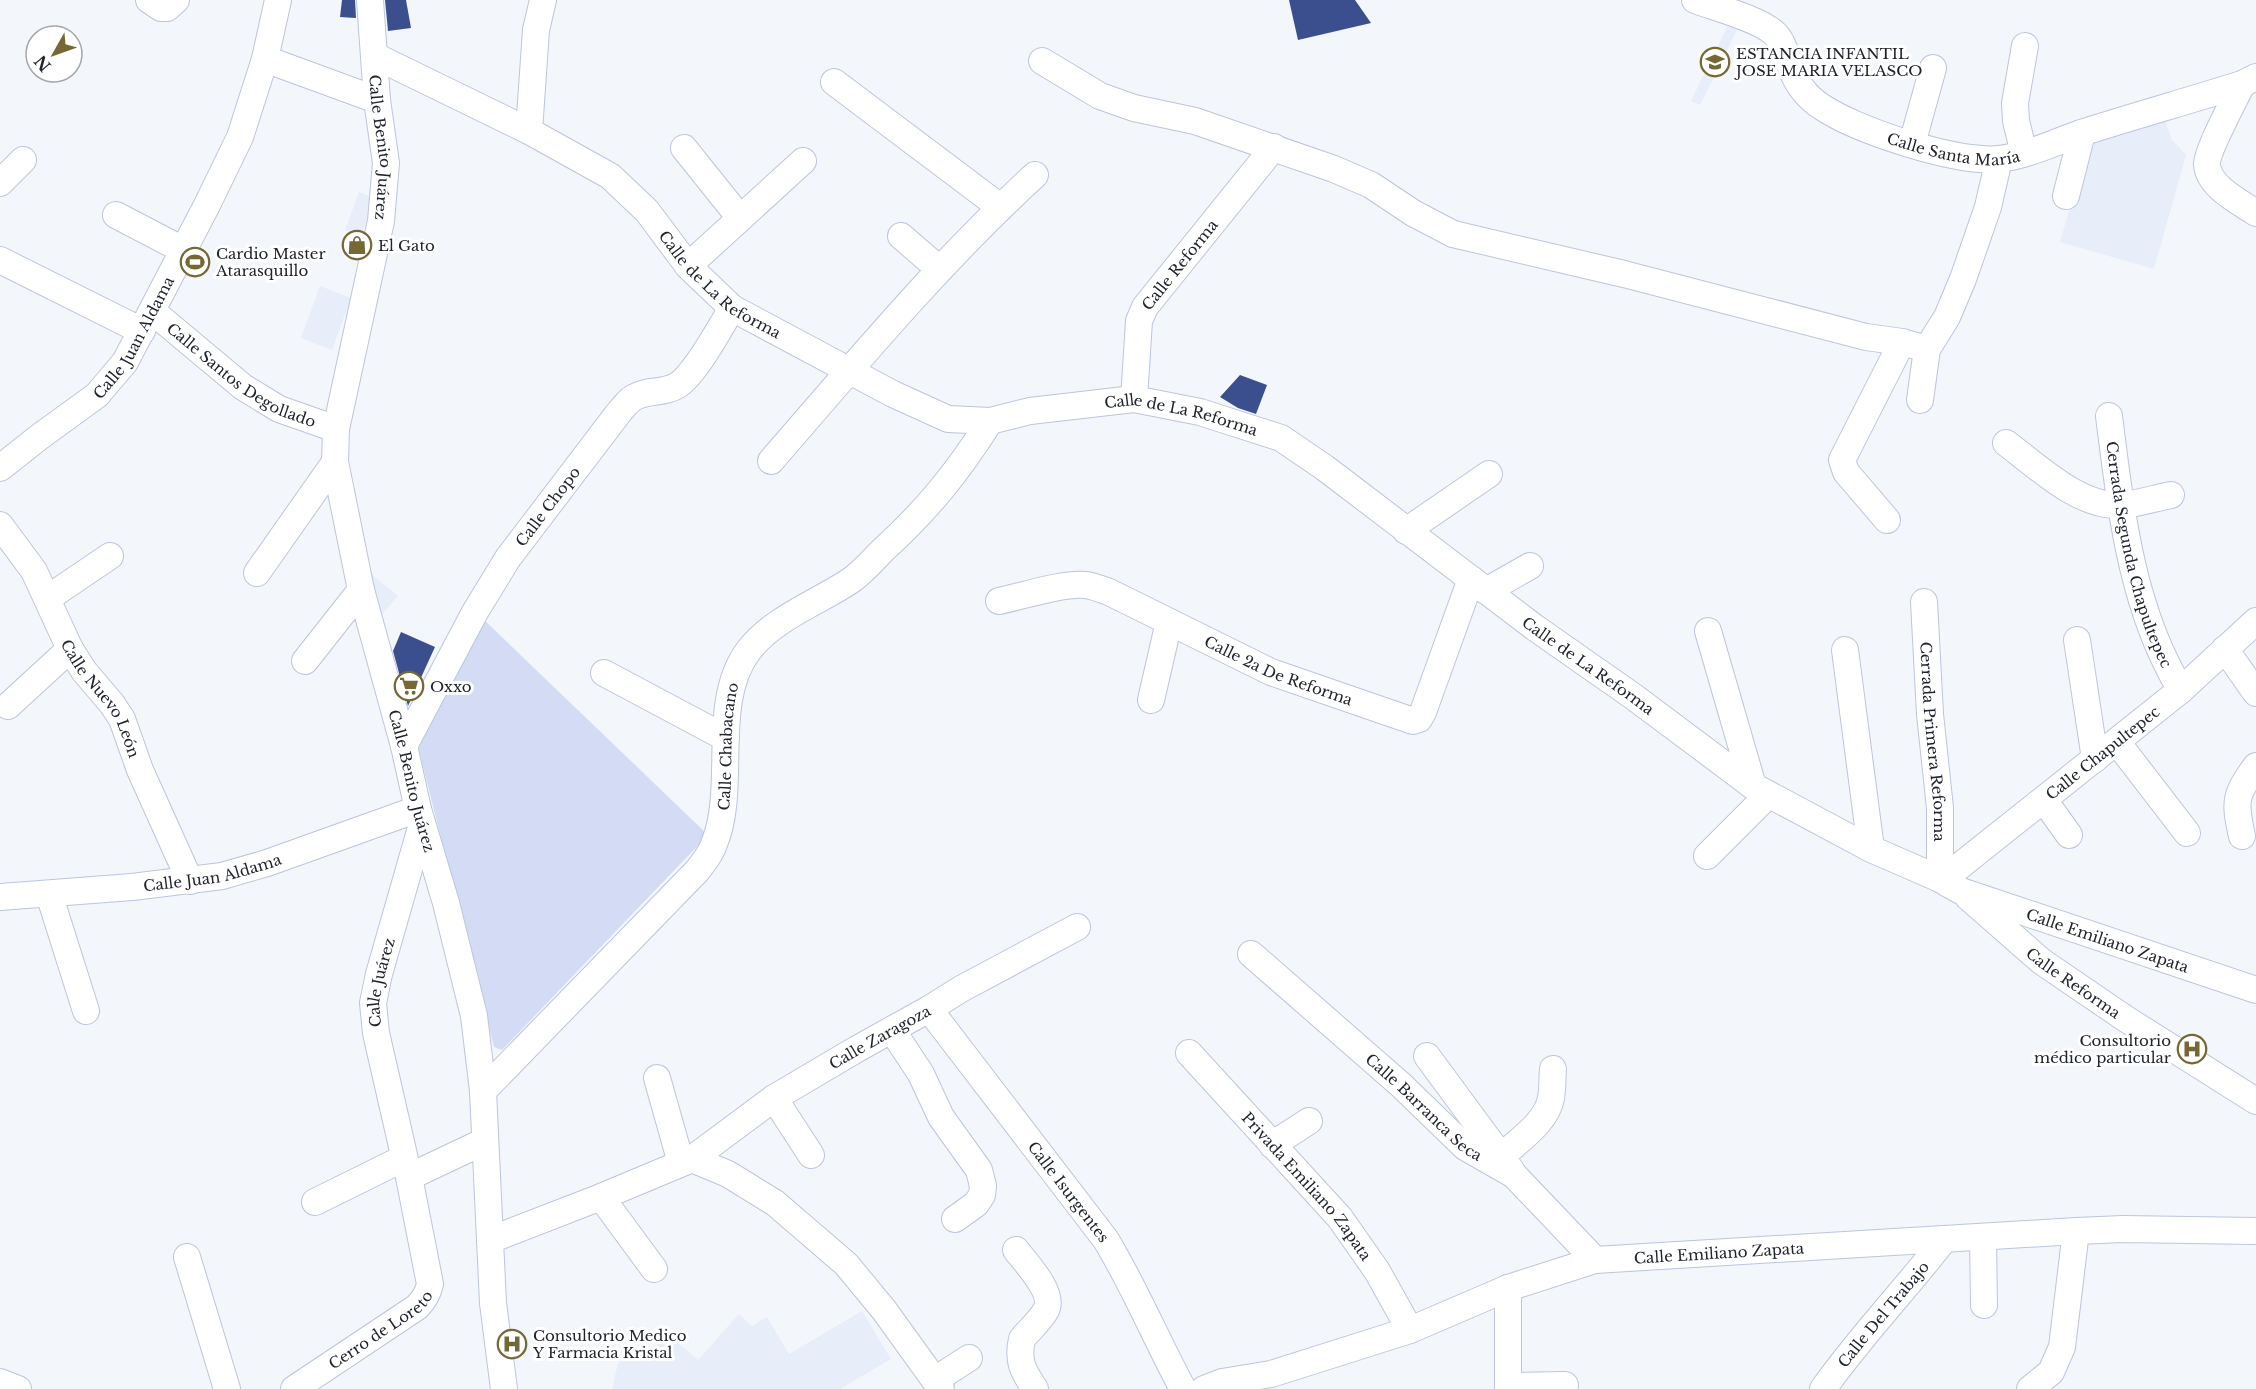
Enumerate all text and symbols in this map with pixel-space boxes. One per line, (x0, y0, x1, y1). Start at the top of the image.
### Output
north arrow (24, 24, 84, 84)
place label: ESTANCIA INFANTIL JOSE MARIA VELASCO (1734, 44, 1922, 80)
school or university icon: ESTANCIA INFANTIL JOSE MARIA VELASCO (1699, 46, 1731, 78)
text: N (30, 51, 55, 76)
street label: Calle Benito Juárez (366, 74, 396, 221)
street label: Calle Santa María (1885, 128, 2022, 169)
street label: Calle Reforma (1137, 215, 1222, 314)
street label: Calle de La Reforma (655, 227, 785, 342)
shop icon: El Gato (341, 229, 373, 261)
place label: El Gato (378, 236, 435, 255)
place label: Cardio Master Atarasquillo (215, 244, 326, 280)
sports icon: Cardio Master Atarasquillo (179, 246, 211, 278)
street label: Calle Juan Aldama (89, 272, 178, 402)
street label: Calle Santos Degollado (163, 318, 319, 431)
street label: Calle de La Reforma (1103, 390, 1261, 440)
street label: Cerrada Segunda Chapultepec (2103, 440, 2176, 671)
street label: Calle Chopo (511, 462, 584, 550)
street label: Calle de La Reforma (1519, 612, 1659, 719)
street label: Calle 2a De Reforma (1201, 631, 1356, 709)
street label: Calle Nuevo León (57, 636, 144, 760)
street label: Cerrada Primera Reforma (1917, 641, 1950, 842)
supermarket icon: Oxxo (393, 670, 425, 702)
place label: Oxxo (430, 677, 472, 696)
street label: Calle Chabacano (713, 680, 742, 811)
street label: Calle Chapultepec (2042, 702, 2163, 804)
street label: Calle Benito Juárez (385, 707, 440, 854)
street label: Calle Juan Aldama (142, 849, 284, 895)
street label: Calle Emiliano Zapata (2024, 904, 2192, 977)
street label: Calle Juárez (363, 936, 398, 1028)
street label: Calle Reforma (2022, 943, 2125, 1022)
street label: Calle Zaragoza (825, 1000, 934, 1073)
place label: Consultorio médico particular (2034, 1031, 2172, 1067)
hospital icon: Consultorio médico particular (2176, 1033, 2208, 1065)
street label: Calle Barranca Seca (1362, 1049, 1486, 1165)
street label: Privada Emiliano Zapata (1238, 1108, 1376, 1264)
street label: Calle Isurgentes (1024, 1137, 1114, 1246)
street label: Calle Emiliano Zapata (1633, 1238, 1805, 1267)
street label: Calle Del Trabajo (1833, 1257, 1933, 1371)
street label: Cerro de Loreto (325, 1287, 437, 1373)
place label: Consultorio Medico Y Farmacia Kristal (532, 1326, 687, 1362)
hospital icon: Consultorio Medico Y Farmacia Kristal (496, 1328, 528, 1360)

